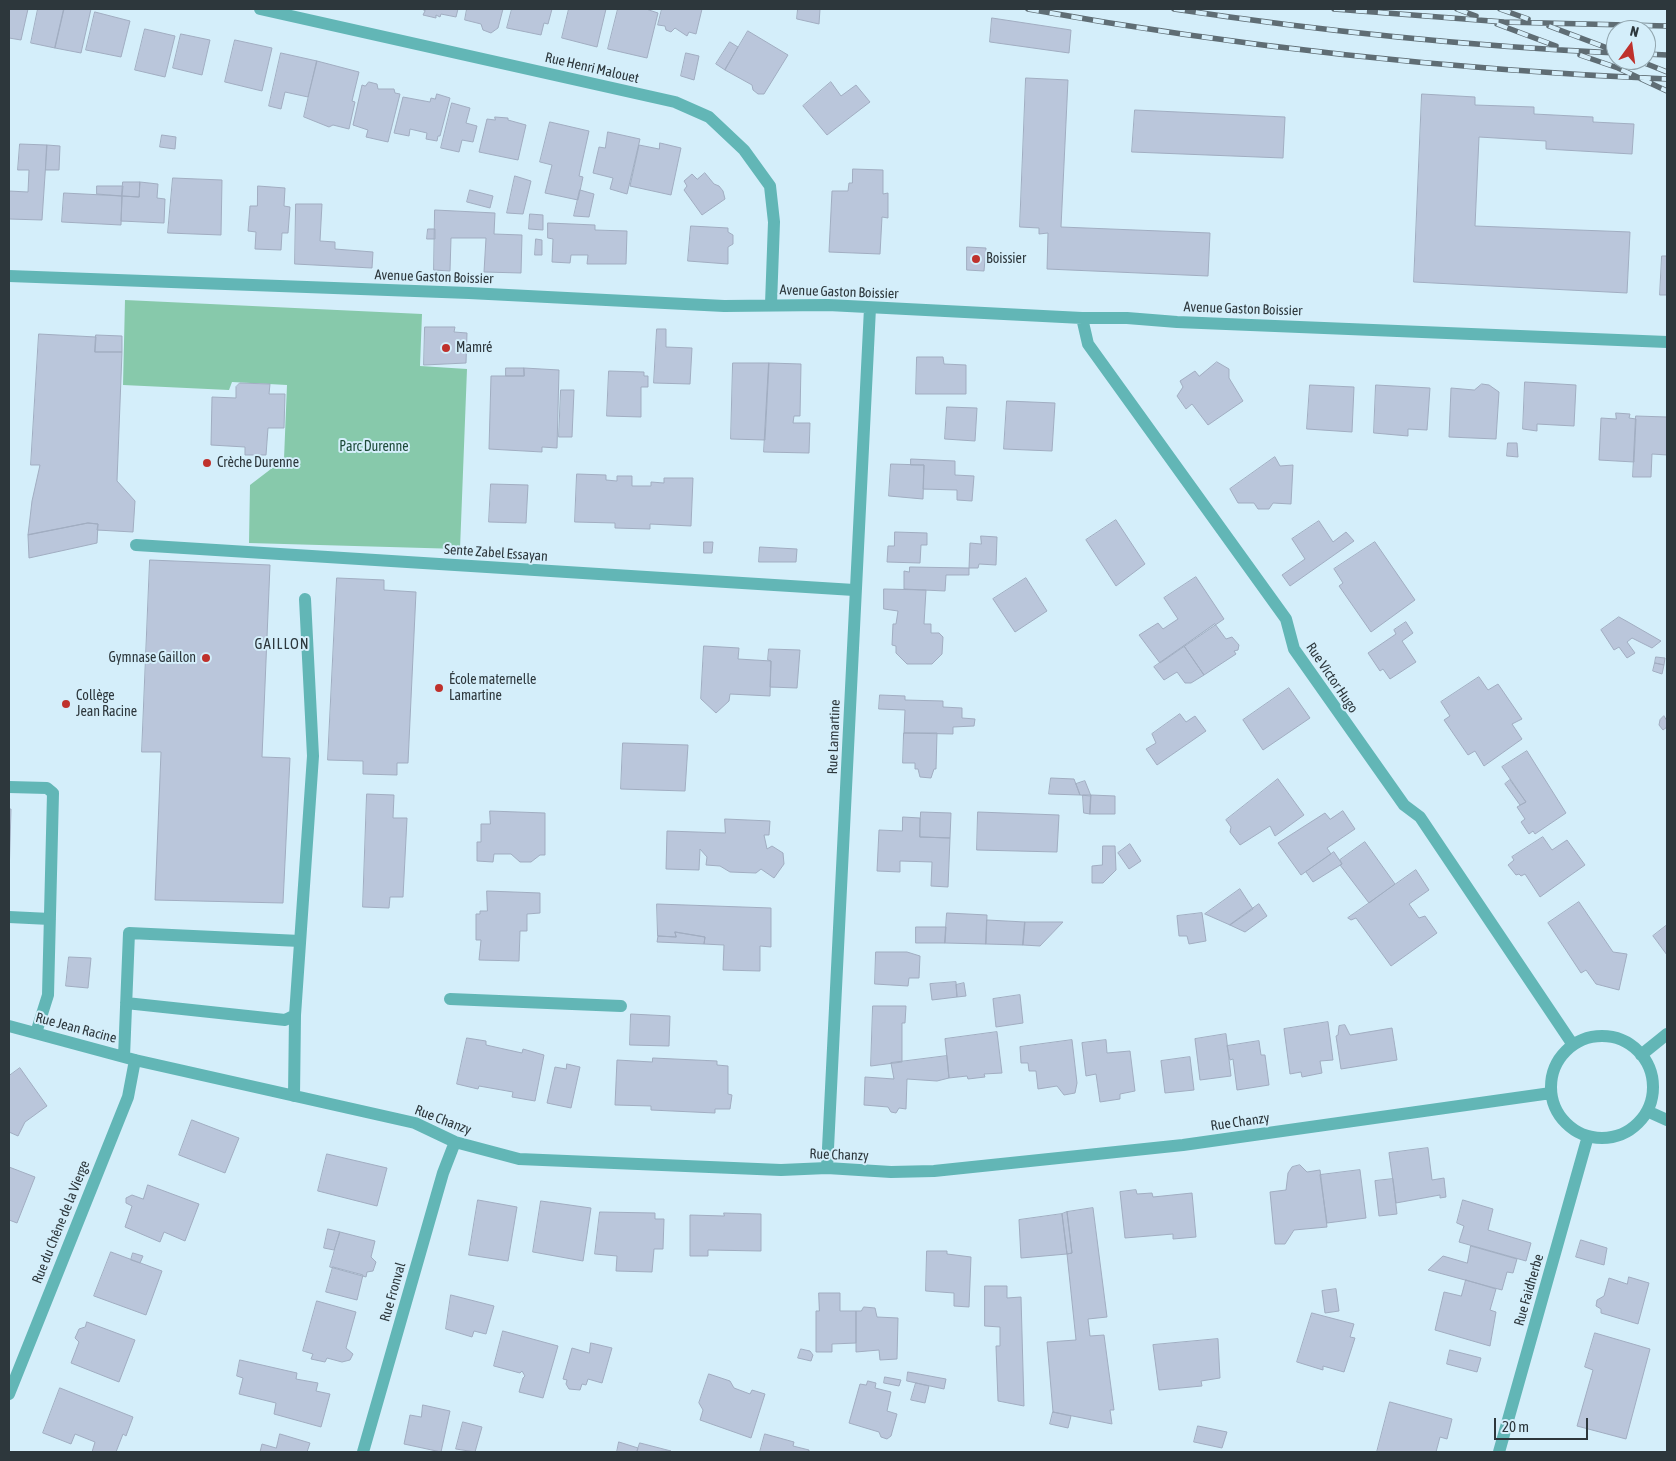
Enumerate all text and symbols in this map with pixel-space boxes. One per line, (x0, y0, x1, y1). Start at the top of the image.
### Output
north arrow (1606, 20, 1656, 70)
text: N (1628, 23, 1640, 40)
street label: Rue Henri Malouet (543, 49, 641, 87)
place label: Boissier (986, 251, 1026, 267)
marker: Boissier (970, 253, 982, 265)
street label: Avenue Gaston Boissier (374, 267, 494, 287)
street label: Avenue Gaston Boissier (779, 282, 899, 302)
street label: Avenue Gaston Boissier (1183, 299, 1303, 319)
place label: Mamré (456, 340, 492, 356)
marker: Mamré (440, 342, 452, 354)
park label: Parc Durenne (339, 439, 409, 455)
place label: Crèche Durenne (217, 455, 299, 471)
marker: Crèche Durenne (201, 457, 213, 469)
street label: Sente Zabel Essayan (444, 541, 548, 565)
district label: GAILLON (254, 635, 310, 653)
street label: Rue Victor Hugo (1302, 640, 1362, 716)
place label: Gymnase Gaillon (108, 650, 196, 666)
marker: Gymnase Gaillon (200, 652, 212, 664)
place label: École maternelle Lamartine (449, 672, 536, 704)
marker: École maternelle Lamartine (433, 682, 445, 694)
place label: Collège Jean Racine (76, 688, 137, 720)
marker: Collège Jean Racine (60, 698, 72, 710)
street label: Rue Lamartine (824, 699, 844, 775)
street label: Rue Jean Racine (34, 1009, 118, 1047)
street label: Rue Chanzy (412, 1102, 474, 1138)
street label: Rue Chanzy (1210, 1110, 1270, 1134)
street label: Rue Chanzy (809, 1146, 869, 1164)
street label: Rue du Chêne de la Vierge (29, 1158, 93, 1286)
street label: Rue Faidherbe (1511, 1252, 1547, 1328)
street label: Rue Fronval (377, 1260, 409, 1324)
scale bar (1496, 1408, 1590, 1440)
text: 20 m (1502, 1418, 1529, 1435)

